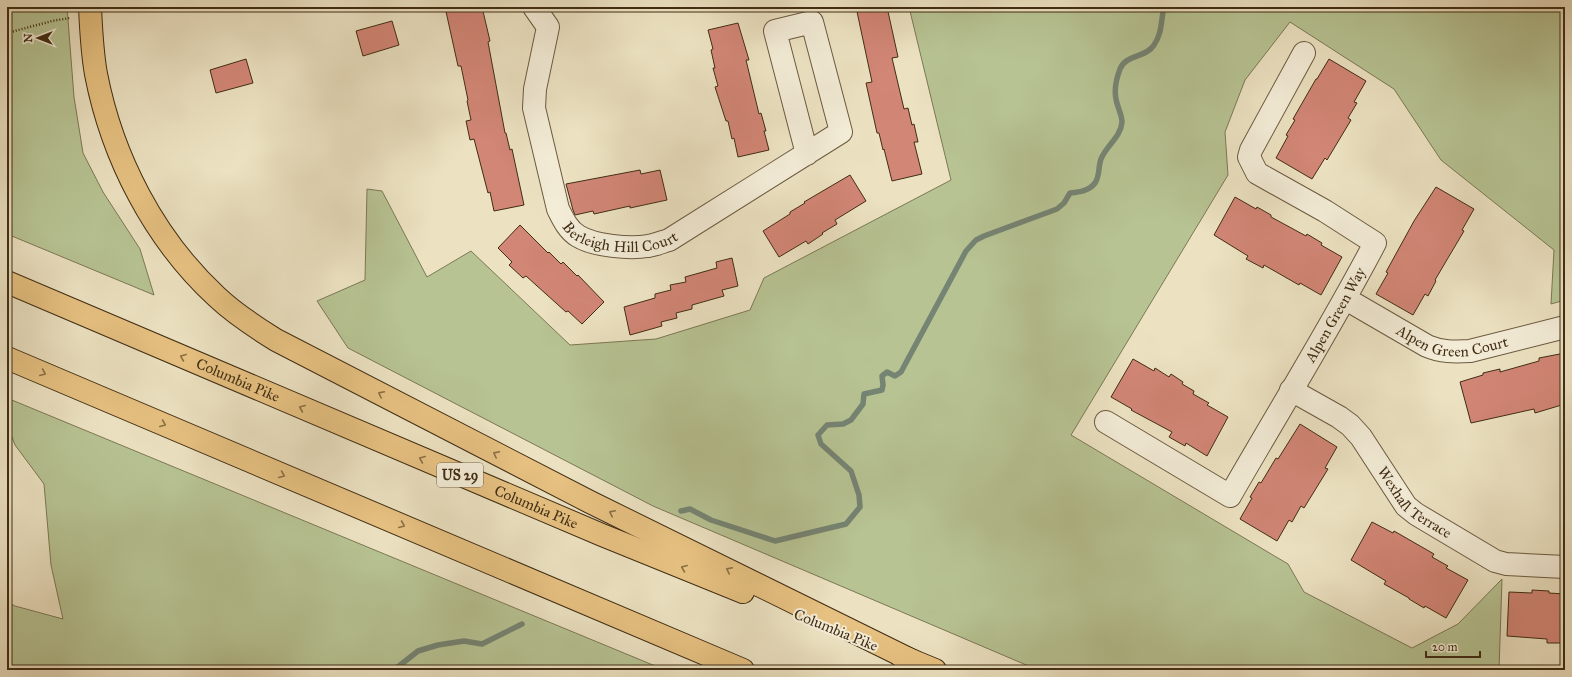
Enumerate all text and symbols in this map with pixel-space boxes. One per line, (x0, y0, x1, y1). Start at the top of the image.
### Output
north arrow (18, 18, 58, 58)
text: N (22, 33, 35, 43)
street label: Berleigh Hill Court (558, 218, 682, 256)
street label: Alpen Green Way (1301, 263, 1370, 366)
street label: Alpen Green Court (1392, 321, 1511, 361)
one-way arrow (179, 353, 186, 361)
street label: Columbia Pike (193, 354, 283, 406)
one-way arrow (39, 369, 46, 377)
one-way arrow (378, 391, 385, 399)
one-way arrow (299, 404, 306, 412)
one-way arrow (158, 419, 166, 427)
one-way arrow (493, 451, 501, 459)
one-way arrow (418, 455, 425, 463)
road number: US 29 (437, 463, 483, 487)
street label: Wexhall Terrace (1374, 463, 1455, 542)
one-way arrow (278, 470, 286, 478)
street label: Columbia Pike (492, 481, 581, 533)
one-way arrow (609, 510, 616, 518)
one-way arrow (399, 521, 406, 529)
one-way arrow (680, 565, 687, 573)
one-way arrow (726, 567, 733, 575)
street label: Columbia Pike (791, 605, 881, 655)
scale bar (1426, 633, 1480, 659)
text: 20 m (1432, 640, 1458, 654)

